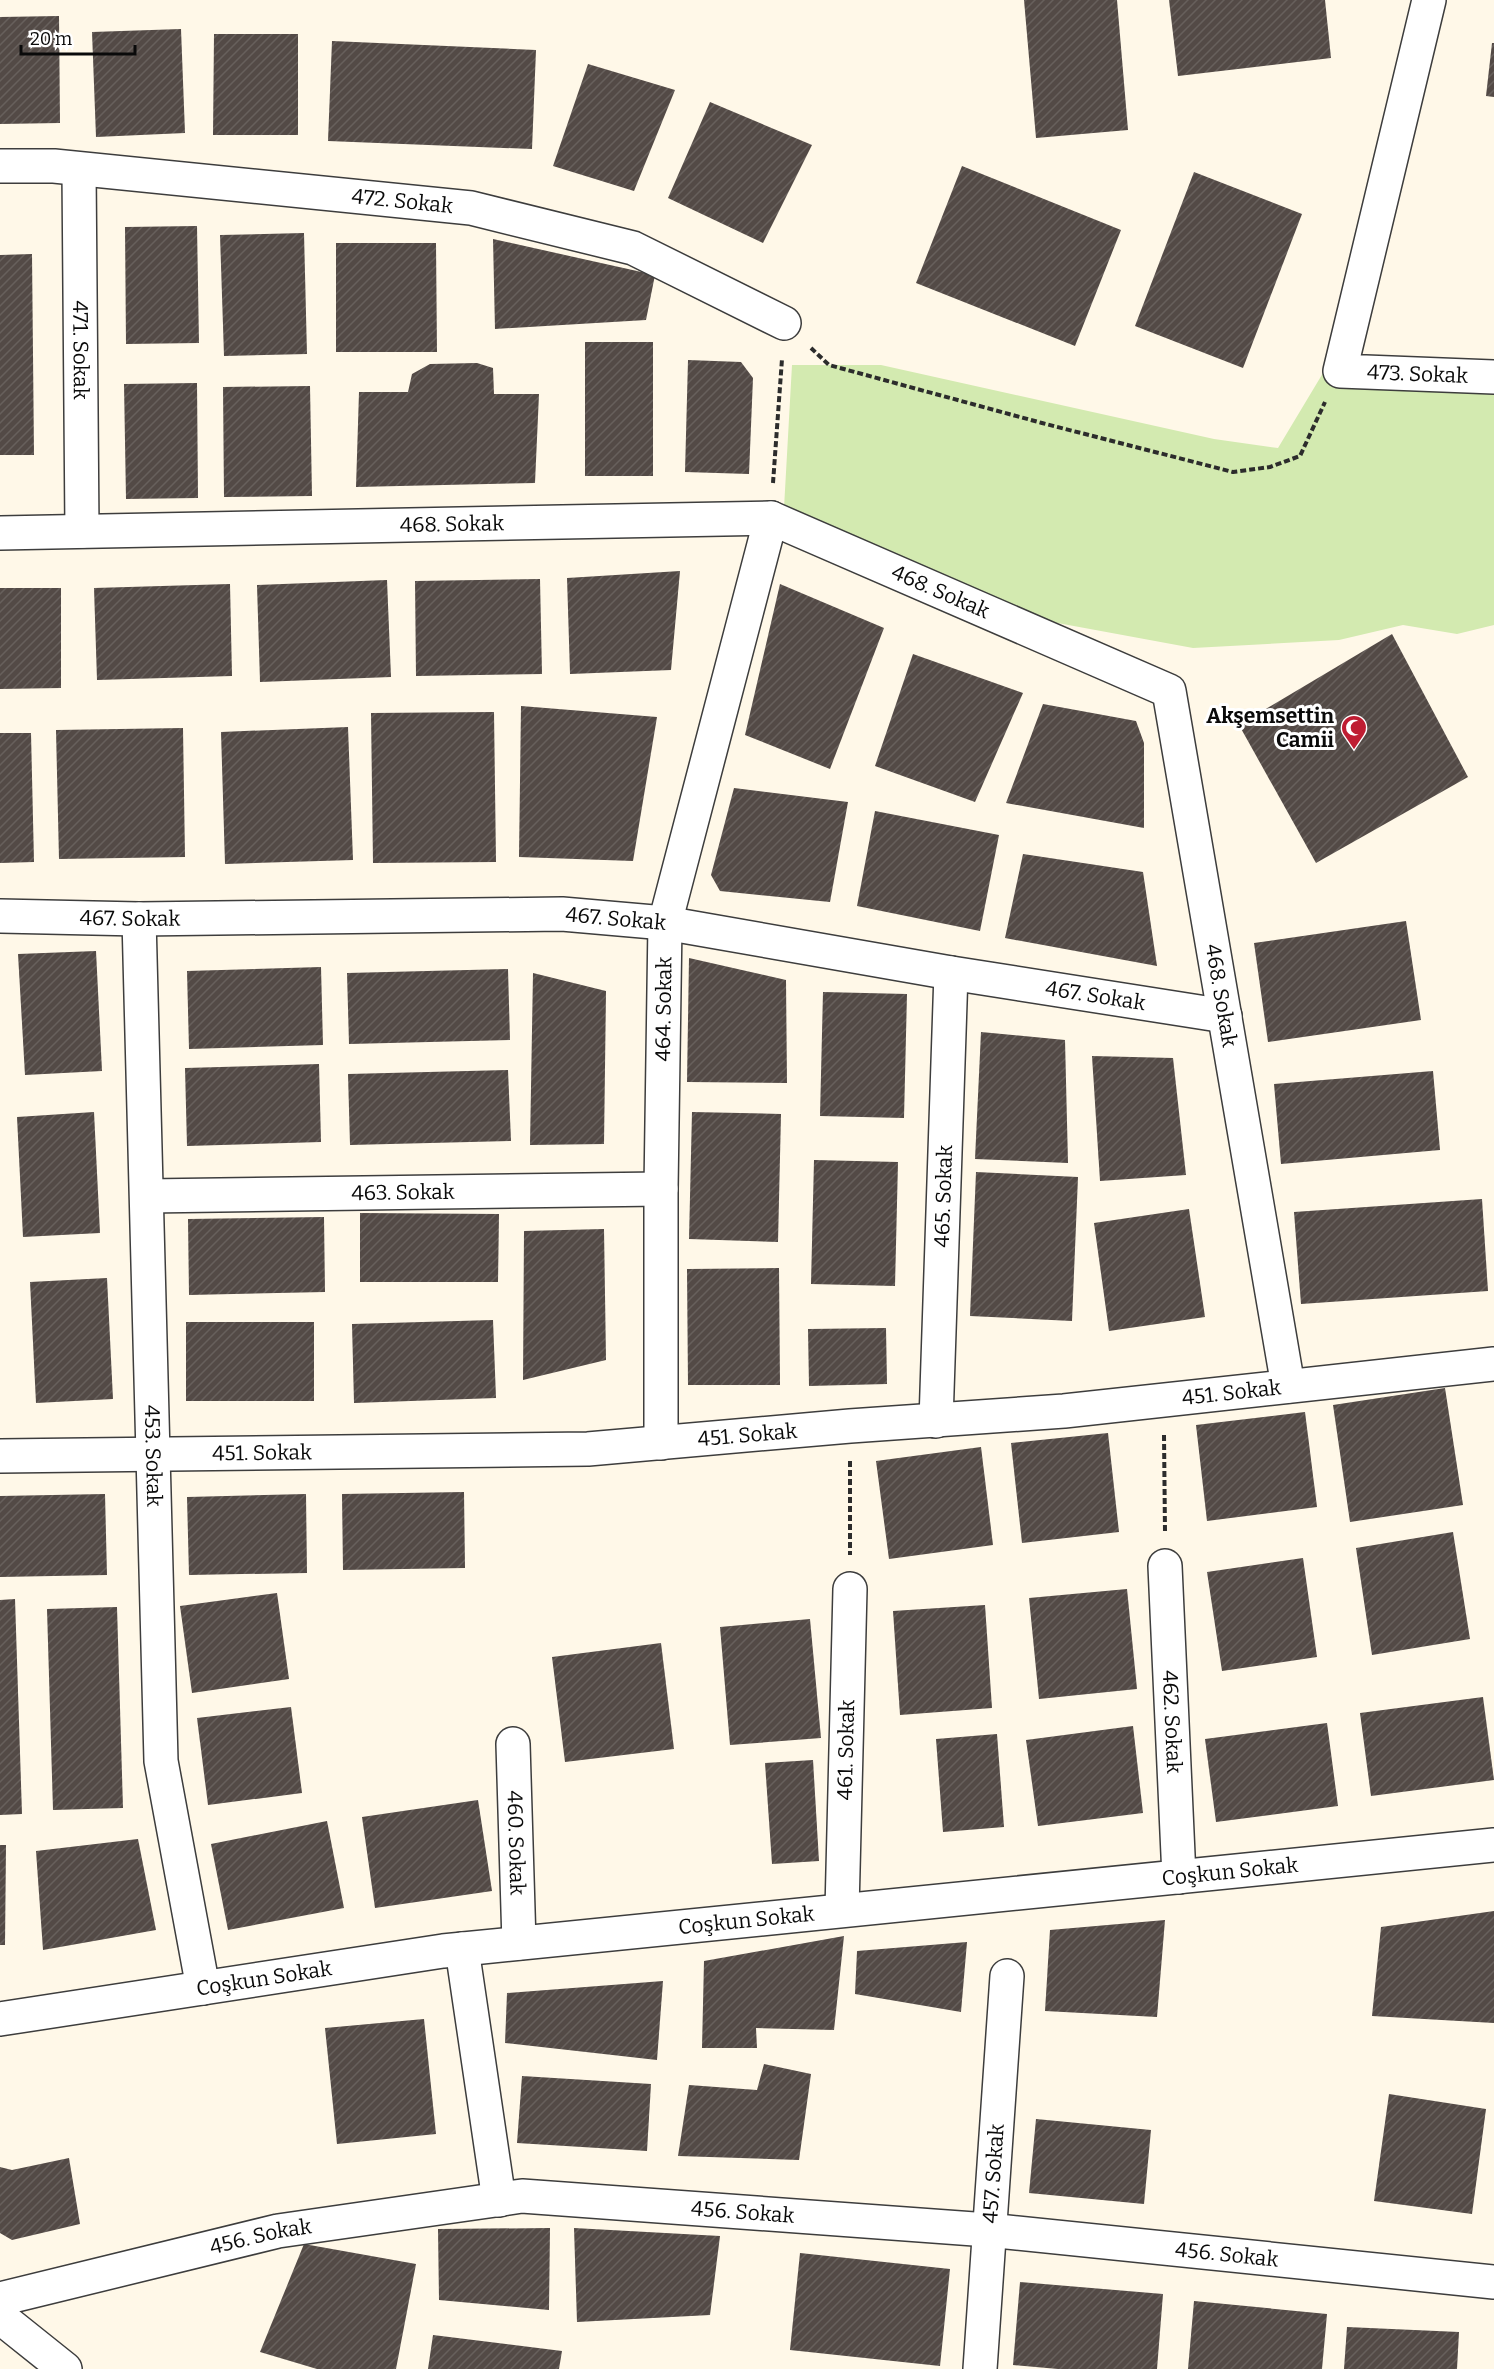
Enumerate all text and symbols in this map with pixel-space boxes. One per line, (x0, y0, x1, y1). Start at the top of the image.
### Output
scale bar (21, 18, 135, 56)
text: 20 m (30, 28, 72, 50)
street label: 472. Sokak (350, 183, 454, 219)
street label: 471. Sokak (67, 300, 94, 400)
street label: 473. Sokak (1366, 359, 1468, 389)
street label: 468. Sokak (400, 510, 504, 538)
street label: 468. Sokak (888, 559, 994, 624)
place label: Akşemsettin Camii (1206, 703, 1334, 753)
mosque icon: Akşemsettin Camii (1339, 713, 1369, 751)
street label: 467. Sokak (564, 901, 667, 936)
street label: 467. Sokak (79, 905, 181, 932)
street label: 468. Sokak (1200, 942, 1243, 1049)
street label: 464. Sokak (650, 956, 677, 1062)
street label: 467. Sokak (1044, 975, 1147, 1016)
street label: 465. Sokak (929, 1144, 958, 1248)
street label: 463. Sokak (351, 1179, 455, 1206)
street label: 451. Sokak (1180, 1374, 1282, 1411)
street label: 453. Sokak (139, 1405, 167, 1507)
street label: 451. Sokak (697, 1418, 798, 1452)
street label: 451. Sokak (212, 1439, 312, 1466)
street label: 462. Sokak (1157, 1670, 1187, 1774)
street label: 461. Sokak (832, 1699, 860, 1801)
street label: 460. Sokak (501, 1790, 531, 1896)
street label: Coşkun Sokak (1161, 1852, 1299, 1891)
street label: Coşkun Sokak (677, 1901, 816, 1940)
street label: Coşkun Sokak (194, 1955, 334, 2002)
street label: 457. Sokak (977, 2123, 1010, 2224)
street label: 456. Sokak (690, 2195, 795, 2229)
street label: 456. Sokak (207, 2213, 313, 2260)
street label: 456. Sokak (1174, 2236, 1280, 2273)

